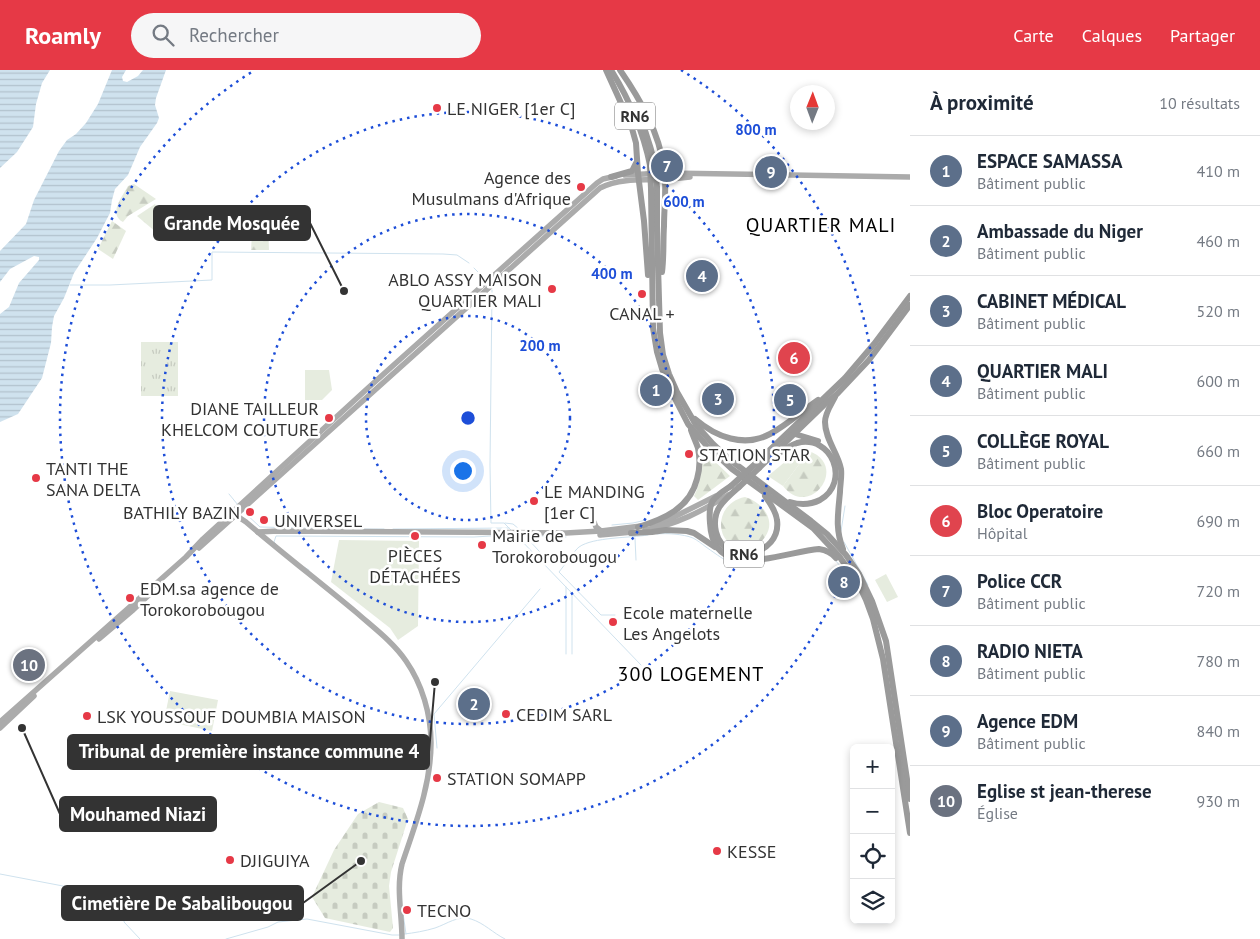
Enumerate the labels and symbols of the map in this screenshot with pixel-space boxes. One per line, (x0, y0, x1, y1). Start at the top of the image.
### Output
north arrow (790, 85, 835, 130)
place label: LE NIGER [1er C] (447, 97, 575, 120)
marker: LE NIGER [1er C] (431, 102, 443, 114)
road number: RN6 (615, 102, 655, 129)
text: 800 m (735, 120, 777, 139)
pin: 7 (651, 147, 683, 185)
pin: 9 (755, 153, 787, 191)
place label: Agence des Musulmans d'Afrique (412, 166, 571, 210)
marker: Agence des Musulmans d'Afrique (575, 181, 587, 193)
text: 600 m (663, 192, 705, 211)
callout: Grande Mosquée (154, 206, 310, 240)
text: Grande Mosquée (164, 211, 300, 235)
district label: QUARTIER MALI (746, 212, 896, 238)
pin: 4 (686, 257, 718, 295)
text: 400 m (591, 264, 633, 283)
place label: ABLO ASSY MAISON QUARTIER MALI (388, 268, 542, 312)
marker: ABLO ASSY MAISON QUARTIER MALI (546, 283, 558, 295)
marker: CANAL + (636, 288, 648, 300)
place label: CANAL + (609, 302, 675, 325)
text: 200 m (519, 336, 561, 355)
pin: 6 (778, 339, 810, 377)
pin: 1 (640, 371, 672, 409)
pin: 3 (702, 380, 734, 418)
pin: 5 (774, 381, 806, 419)
place label: DIANE TAILLEUR KHELCOM COUTURE (161, 397, 319, 441)
centre of rings (459, 409, 477, 427)
marker: DIANE TAILLEUR KHELCOM COUTURE (323, 412, 335, 424)
place label: STATION STAR (699, 443, 811, 466)
marker: STATION STAR (683, 448, 695, 460)
place label: TANTI THE SANA DELTA (46, 457, 141, 501)
your location (450, 458, 476, 484)
marker: TANTI THE SANA DELTA (30, 472, 42, 484)
place label: LE MANDING [1er C] (544, 480, 645, 524)
marker: LE MANDING [1er C] (528, 495, 540, 507)
place label: BATHILY BAZIN (123, 501, 240, 524)
marker: BATHILY BAZIN (244, 506, 256, 518)
place label: UNIVERSEL (274, 509, 362, 532)
marker: UNIVERSEL (258, 514, 270, 526)
place label: Mairie de Torokorobougou (492, 524, 617, 568)
marker: PIÈCES DÉTACHÉES (409, 530, 421, 542)
marker: Mairie de Torokorobougou (476, 539, 488, 551)
road number: RN6 (724, 540, 764, 568)
place label: PIÈCES DÉTACHÉES (369, 544, 461, 588)
pin: 8 (828, 563, 860, 601)
place label: EDM.sa agence de Torokorobougou (140, 577, 279, 621)
marker: EDM.sa agence de Torokorobougou (124, 592, 136, 604)
place label: Ecole maternelle Les Angelots (623, 601, 753, 645)
marker: Ecole maternelle Les Angelots (607, 616, 619, 628)
pin: 10 (13, 646, 45, 684)
district label: 300 LOGEMENT (618, 661, 764, 687)
pin: 2 (458, 685, 490, 723)
place label: CEDIM SARL (516, 703, 612, 726)
place label: LSK YOUSSOUF DOUMBIA MAISON (97, 705, 366, 728)
marker: CEDIM SARL (500, 708, 512, 720)
marker: LSK YOUSSOUF DOUMBIA MAISON (81, 710, 93, 722)
callout: Tribunal de première instance commune 4 (68, 735, 429, 769)
text: Tribunal de première instance commune 4 (79, 739, 419, 763)
place label: STATION SOMAPP (447, 767, 586, 790)
marker: STATION SOMAPP (431, 772, 443, 784)
callout: Mouhamed Niazi (60, 797, 216, 831)
text: Mouhamed Niazi (70, 802, 206, 826)
place label: KESSE (727, 840, 776, 863)
marker: KESSE (711, 845, 723, 857)
place label: DJIGUIYA (240, 849, 310, 872)
marker: DJIGUIYA (224, 854, 236, 866)
callout: Cimetière De Sabalibougou (62, 886, 303, 920)
text: Cimetière De Sabalibougou (72, 891, 292, 915)
place label: TECNO (417, 899, 471, 922)
marker: TECNO (401, 904, 413, 916)

